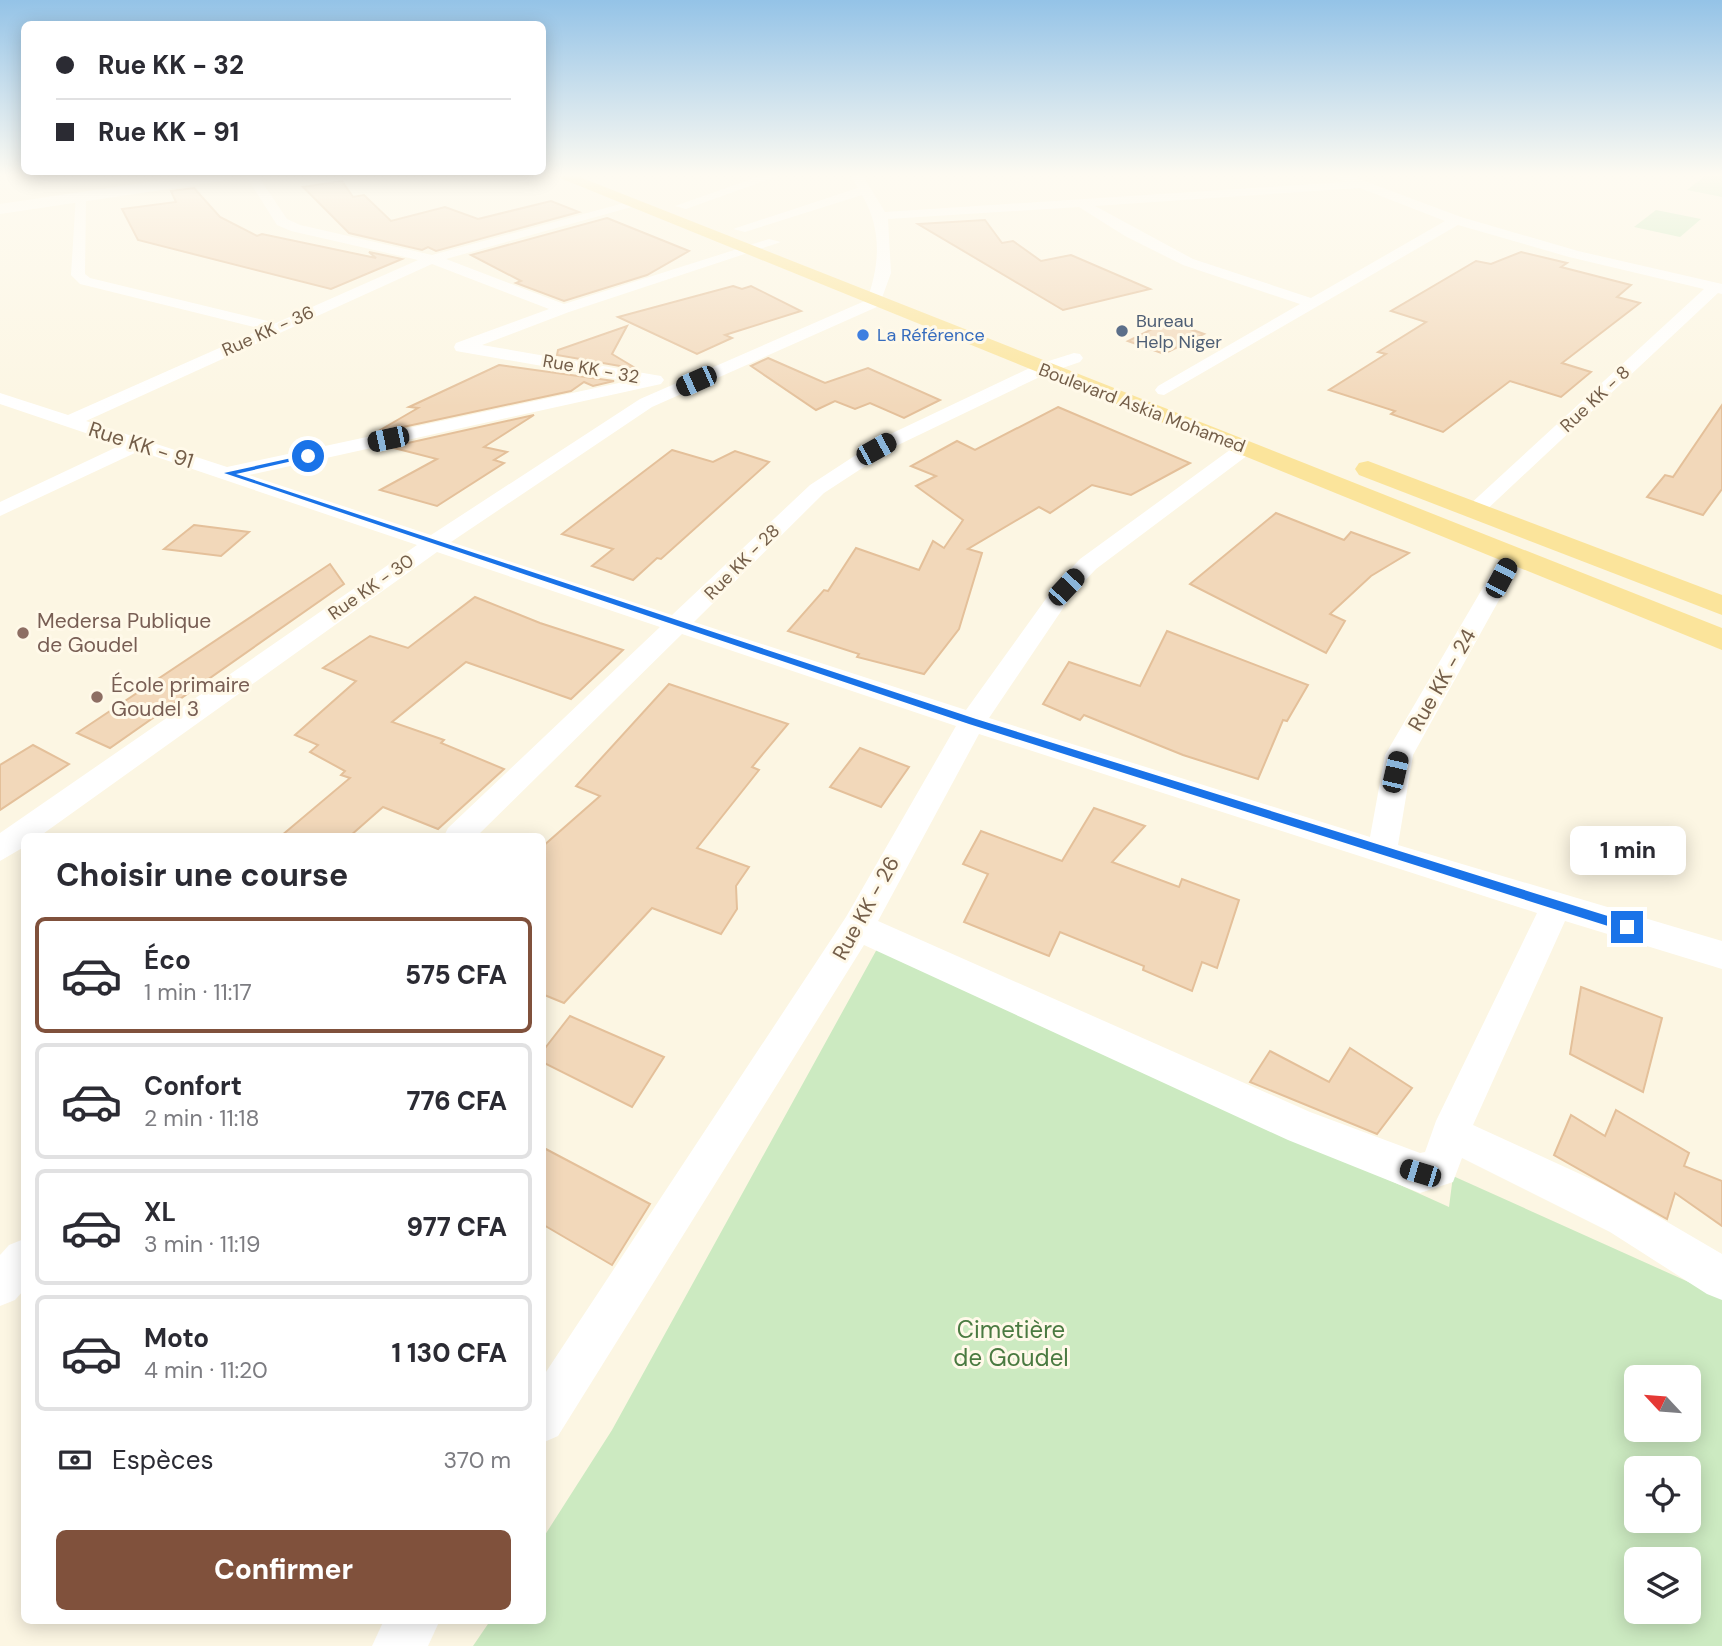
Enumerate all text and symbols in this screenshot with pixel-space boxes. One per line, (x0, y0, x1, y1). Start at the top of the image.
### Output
text: Rue KK - 32 (98, 48, 244, 82)
text: Rue KK - 91 (98, 115, 239, 149)
street label: Rue KK - 36 (218, 300, 318, 362)
place label: Bureau Help Niger (1136, 309, 1222, 354)
place label: La Référence (877, 323, 985, 347)
marker: Bureau Help Niger (1114, 323, 1130, 339)
marker: La Référence (855, 327, 871, 343)
street label: Rue KK - 32 (541, 349, 641, 389)
street label: Boulevard Askia Mohamed (1035, 357, 1249, 459)
street label: Rue KK - 8 (1555, 360, 1635, 438)
car (673, 363, 720, 399)
street label: Rue KK - 91 (85, 415, 197, 475)
car (366, 424, 411, 454)
car (853, 430, 900, 468)
route start (292, 440, 324, 472)
street label: Rue KK - 28 (699, 519, 785, 605)
street label: Rue KK - 30 (323, 549, 419, 625)
car (1482, 555, 1521, 601)
car (1044, 564, 1089, 610)
place label: Medersa Publique de Goudel (37, 607, 211, 659)
street label: Rue KK - 24 (1401, 624, 1483, 736)
marker: Medersa Publique de Goudel (15, 625, 31, 641)
place label: École primaire Goudel 3 (111, 671, 250, 723)
marker: École primaire Goudel 3 (89, 689, 105, 705)
car (1381, 749, 1410, 795)
callout: 1 min (1569, 825, 1685, 874)
text: 1 min (1600, 835, 1656, 865)
street label: Rue KK - 26 (826, 851, 906, 965)
text: Choisir une course (56, 854, 348, 896)
route end (1611, 911, 1643, 943)
text: Éco (144, 943, 191, 977)
icon: car (60, 944, 123, 1007)
text: 575 CFA (405, 958, 507, 992)
text: 1 min · 11:17 (144, 977, 252, 1007)
text: Confort (144, 1069, 242, 1103)
icon: car (60, 1070, 123, 1133)
text: 776 CFA (406, 1084, 507, 1118)
text: 2 min · 11:18 (144, 1103, 260, 1133)
car (1397, 1157, 1444, 1189)
text: XL (144, 1195, 176, 1229)
icon: car (60, 1196, 123, 1259)
text: 977 CFA (406, 1210, 507, 1244)
text: 3 min · 11:19 (144, 1229, 260, 1259)
park label: Cimetière de Goudel (953, 1314, 1069, 1373)
text: Moto (144, 1321, 209, 1355)
icon: car (60, 1322, 123, 1385)
text: 1 130 CFA (391, 1336, 507, 1370)
text: 4 min · 11:20 (144, 1355, 268, 1385)
north arrow (1624, 1365, 1701, 1442)
map controls (1624, 1365, 1701, 1624)
icon: cash (56, 1441, 94, 1479)
text: Espèces (112, 1443, 213, 1477)
text: 370 m (443, 1445, 511, 1475)
button: locate (1624, 1456, 1701, 1533)
button: Confirmer (56, 1530, 511, 1610)
button: layers (1624, 1547, 1701, 1624)

